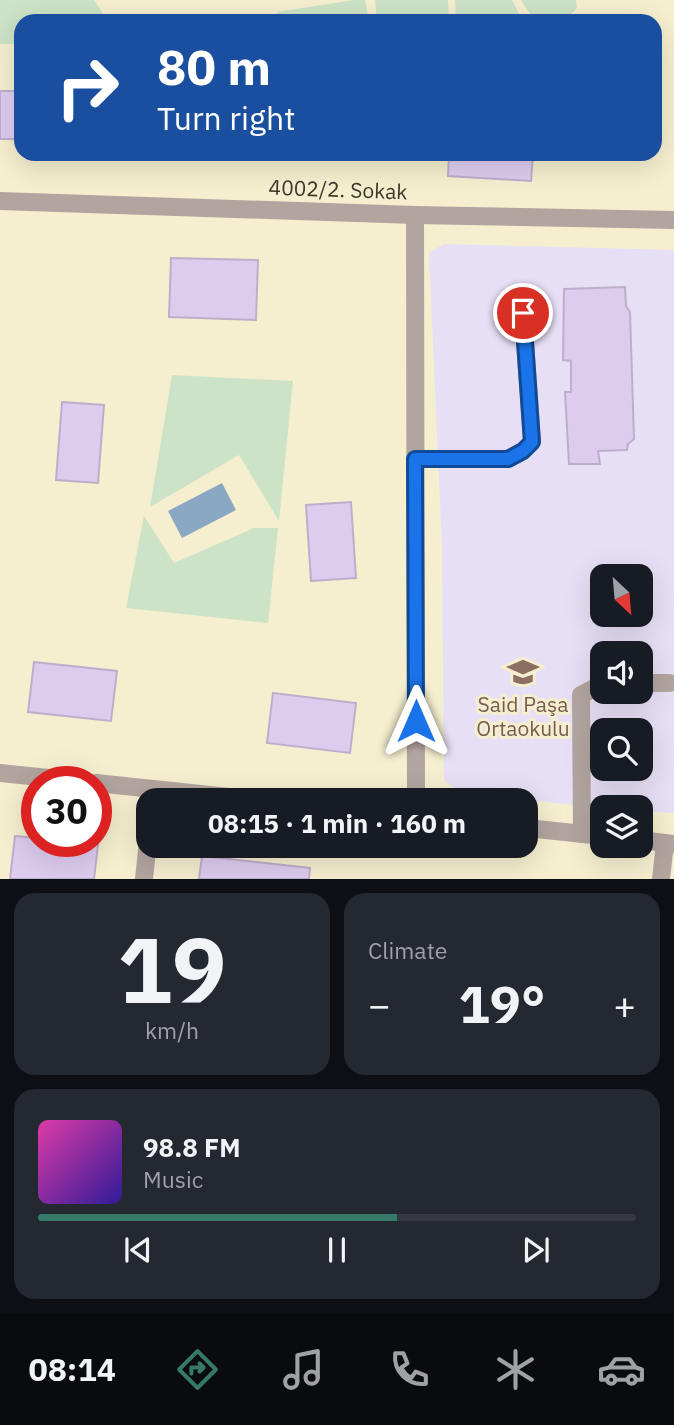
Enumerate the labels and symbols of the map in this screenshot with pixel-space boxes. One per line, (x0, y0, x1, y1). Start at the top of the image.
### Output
street label: 4002/2. Sokak (268, 173, 408, 205)
pin (493, 283, 553, 343)
north arrow (590, 564, 653, 626)
school or university icon: Said Paşa Ortaokulu (506, 655, 540, 689)
position arrow (379, 684, 453, 758)
place label: Said Paşa Ortaokulu (476, 690, 570, 742)
speed limit sign: 30 (21, 766, 112, 857)

